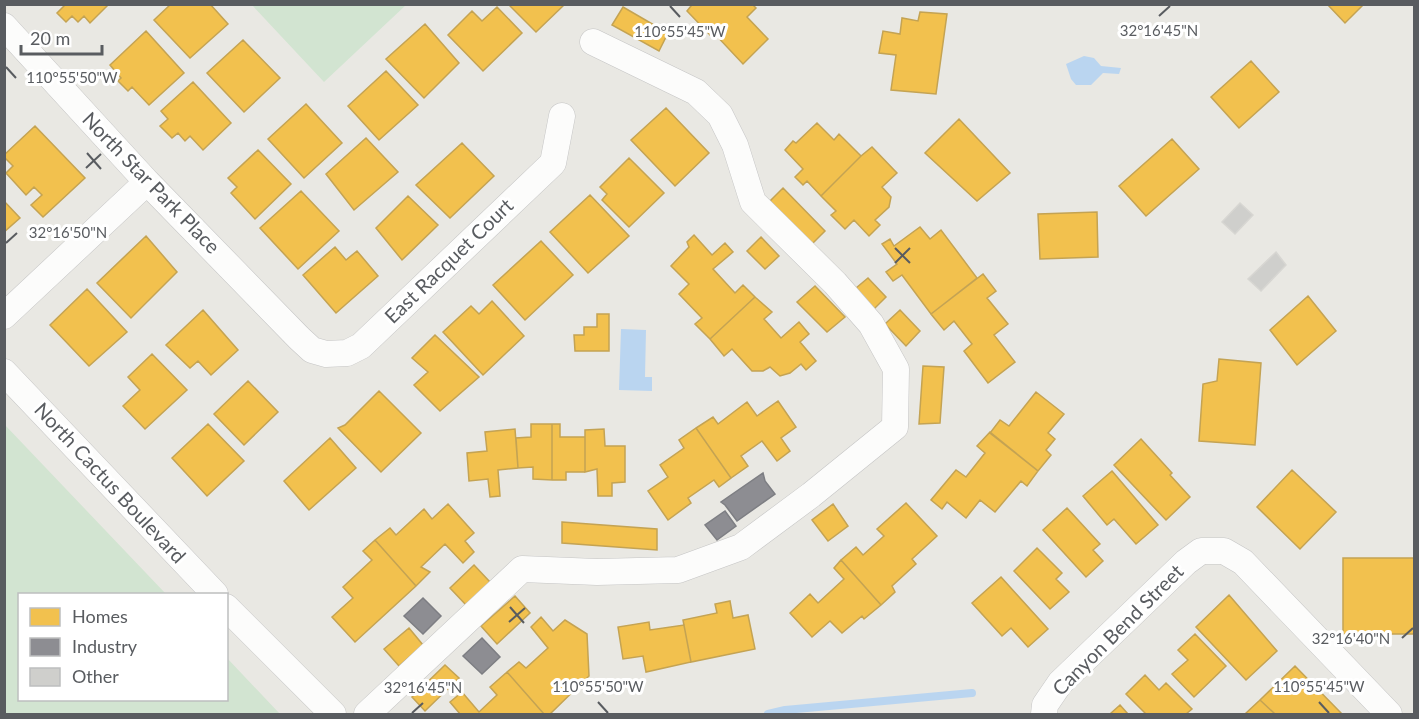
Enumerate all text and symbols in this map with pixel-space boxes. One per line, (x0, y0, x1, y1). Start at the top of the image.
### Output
scale bar (21, 18, 102, 56)
text: 32°16'45"N (1120, 21, 1198, 39)
text: 110°55'45"W (634, 22, 726, 40)
text: 20 m (30, 27, 70, 49)
text: 110°55'50"W (26, 68, 118, 86)
street label: North Star Park Place (78, 107, 225, 258)
street label: East Racquet Court (379, 193, 518, 328)
text: 32°16'50"N (29, 223, 107, 241)
street label: North Cactus Boulevard (30, 397, 191, 567)
street label: Canyon Bend Street (1047, 559, 1188, 700)
legend (18, 593, 228, 701)
text: Homes (72, 605, 128, 627)
text: 32°16'40"N (1312, 629, 1390, 647)
text: Industry (72, 635, 138, 657)
text: Other (72, 665, 119, 687)
text: 110°55'50"W (552, 677, 644, 695)
text: 110°55'45"W (1273, 677, 1365, 695)
text: 32°16'45"N (384, 678, 462, 696)

